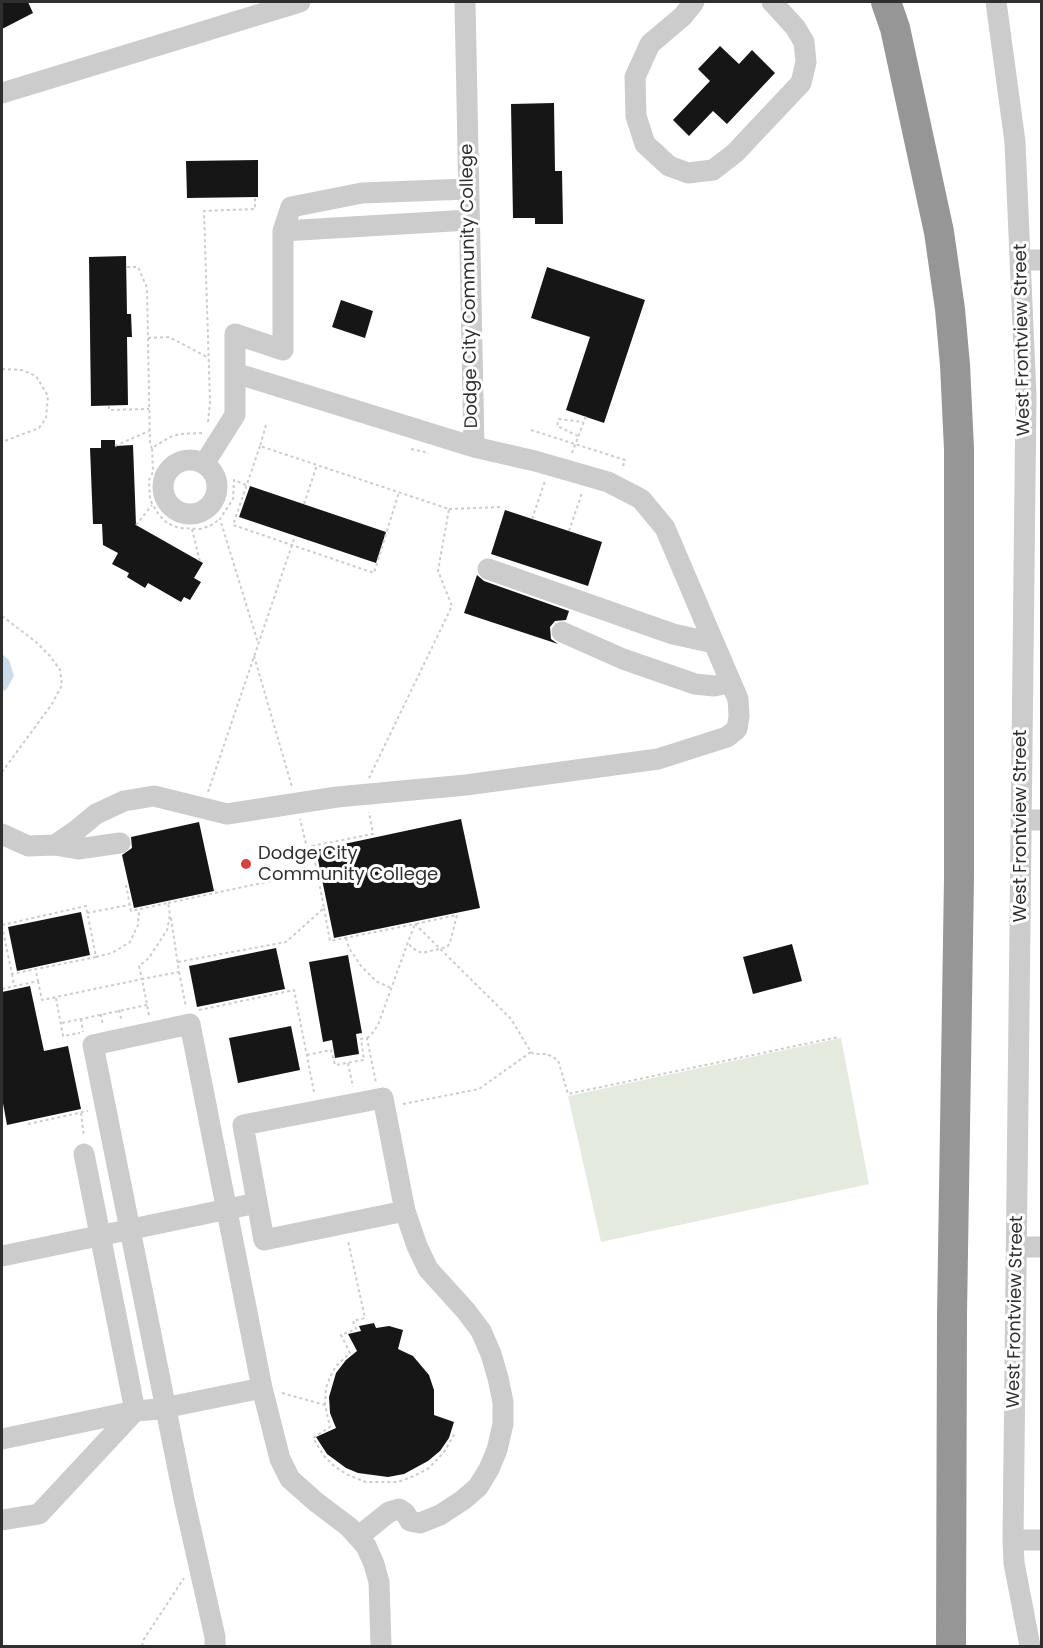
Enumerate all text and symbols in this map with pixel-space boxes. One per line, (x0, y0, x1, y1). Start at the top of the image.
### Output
street label: Dodge City Community College (457, 144, 483, 428)
street label: West Frontview Street (1011, 243, 1035, 437)
street label: West Frontview Street (1010, 730, 1032, 922)
place label: Dodge City Community College (258, 843, 438, 886)
marker: Dodge City Community College (239, 857, 253, 871)
street label: West Frontview Street (1004, 1215, 1028, 1409)

